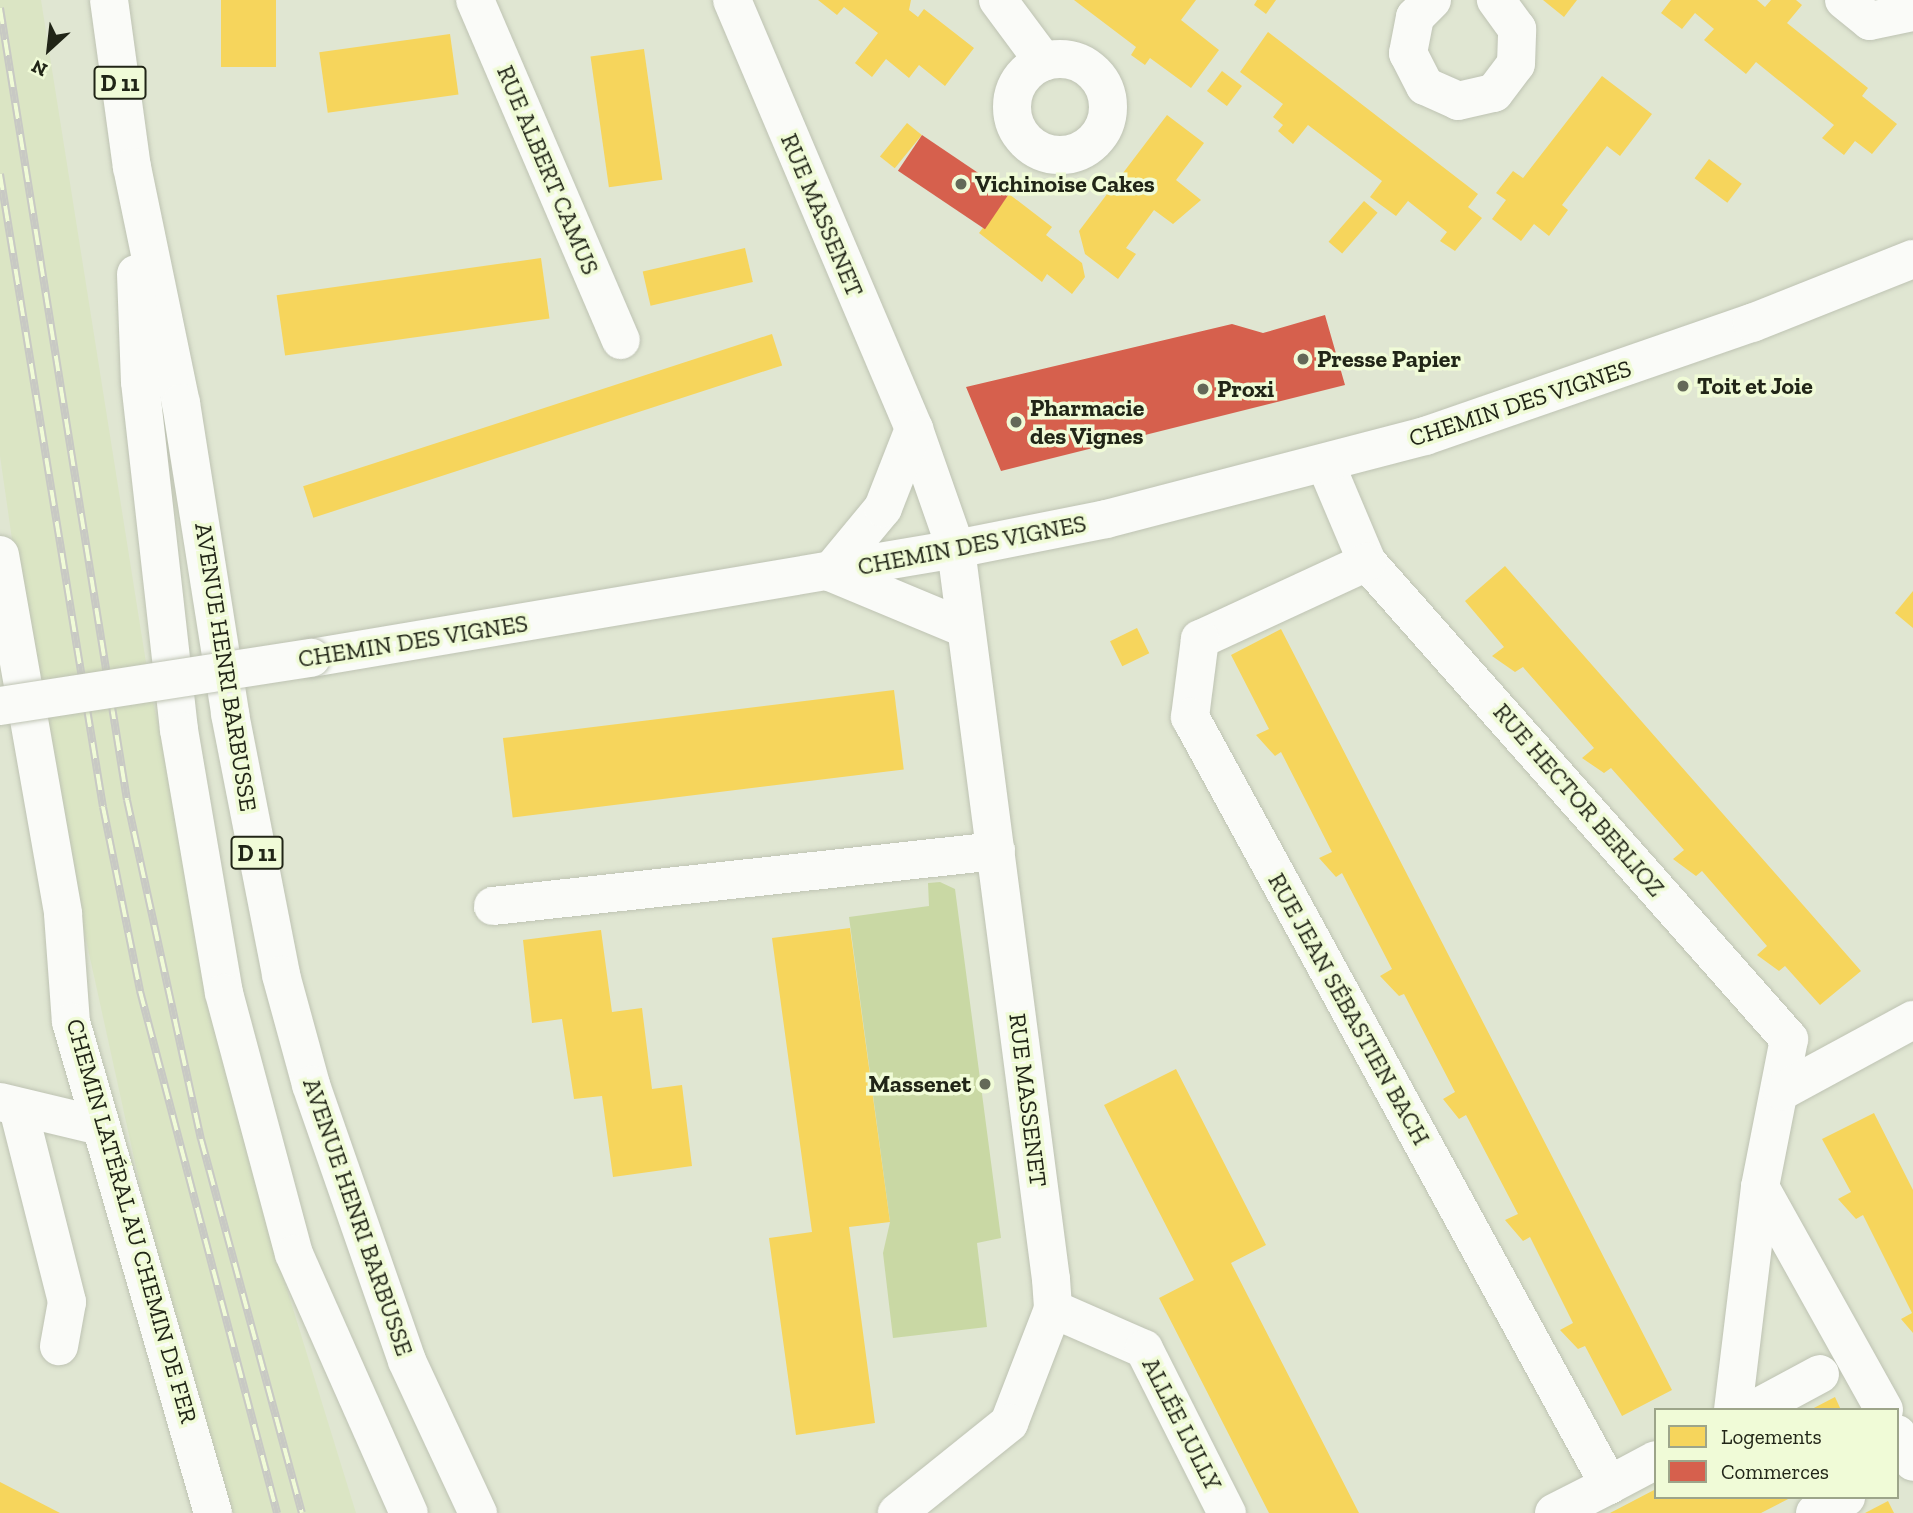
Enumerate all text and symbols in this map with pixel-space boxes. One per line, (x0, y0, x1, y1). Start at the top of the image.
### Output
north arrow (14, 14, 84, 84)
text: N (28, 55, 51, 82)
street label: RUE ALBERT CAMUS (491, 60, 605, 280)
road number: D 11 (92, 64, 148, 102)
street label: RUE MASSENET (775, 129, 869, 301)
place label: Vichinoise Cakes (975, 170, 1155, 198)
marker: Vichinoise Cakes (953, 176, 969, 192)
place label: Presse Papier (1317, 345, 1461, 373)
marker: Presse Papier (1295, 351, 1311, 367)
street label: CHEMIN DES VIGNES (1405, 353, 1635, 453)
place label: Toit et Joie (1697, 372, 1813, 400)
place label: Proxi (1217, 375, 1274, 403)
marker: Toit et Joie (1675, 378, 1691, 394)
marker: Proxi (1195, 381, 1211, 397)
place label: Pharmacie des Vignes (1030, 394, 1144, 450)
marker: Pharmacie des Vignes (1008, 414, 1024, 430)
street label: CHEMIN DES VIGNES (855, 509, 1089, 581)
street label: AVENUE HENRI BARBUSSE (189, 521, 263, 813)
street label: CHEMIN DES VIGNES (296, 609, 530, 673)
street label: RUE HECTOR BERLIOZ (1487, 698, 1671, 902)
road number: D 11 (229, 834, 285, 873)
street label: RUE JEAN SÉBASTIEN BACH (1262, 868, 1436, 1150)
street label: RUE MASSENET (1003, 1012, 1053, 1188)
street label: CHEMIN LATÉRAL AU CHEMIN DE FER (60, 1015, 204, 1427)
place label: Massenet (868, 1070, 971, 1098)
street label: AVENUE HENRI BARBUSSE (297, 1074, 419, 1360)
marker: Massenet (977, 1076, 993, 1092)
street label: ALLÉE LULLY (1136, 1353, 1228, 1495)
legend (1654, 1408, 1899, 1499)
text: Logements (1721, 1424, 1822, 1449)
text: Commerces (1721, 1459, 1829, 1484)

